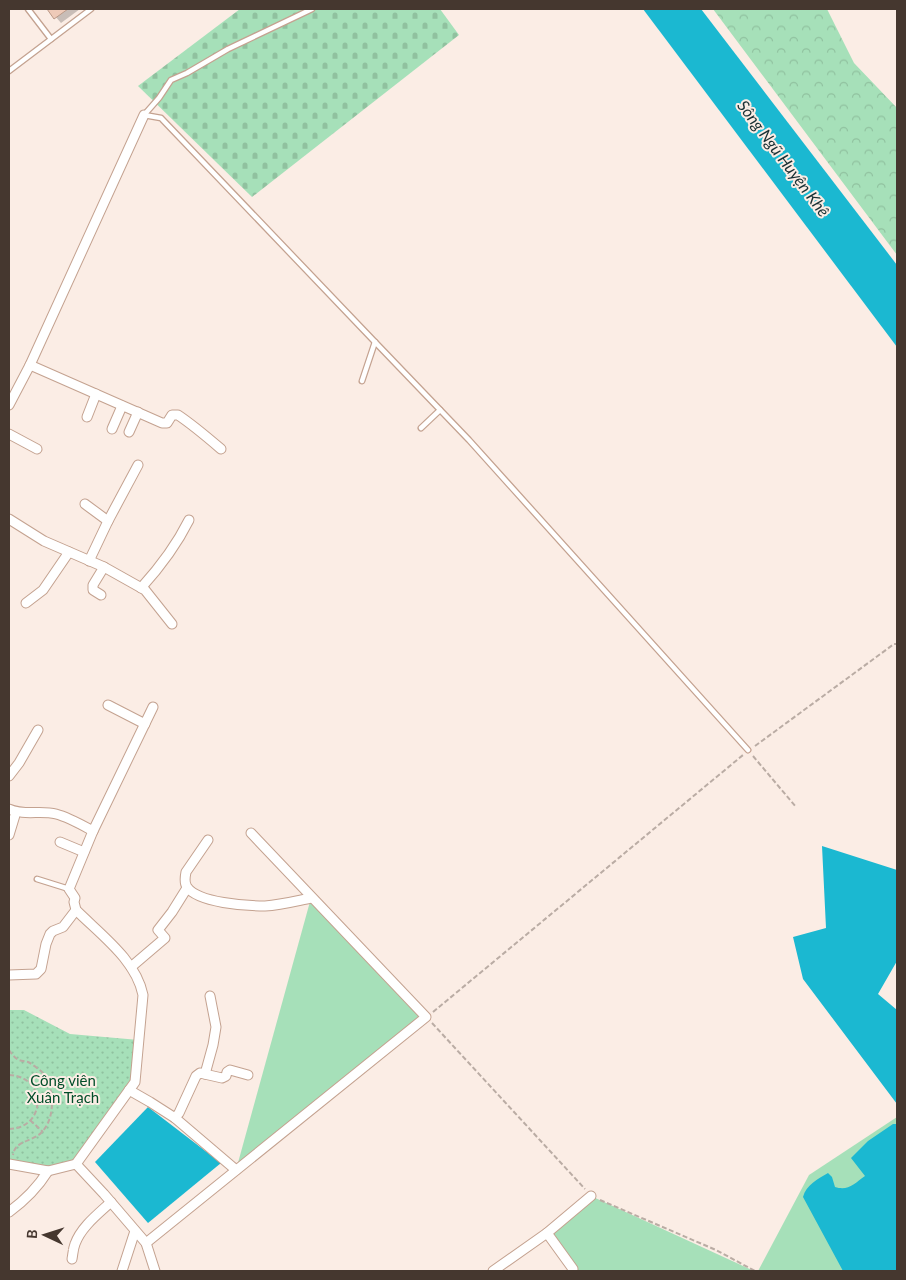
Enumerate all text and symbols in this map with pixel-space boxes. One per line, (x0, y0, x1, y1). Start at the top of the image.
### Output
water label: Sông Ngũ Huyện Khê (734, 96, 834, 220)
park label: Công viên Xuân Trạch (27, 1071, 99, 1106)
north arrow (20, 1210, 70, 1260)
text: B (23, 1229, 40, 1239)

